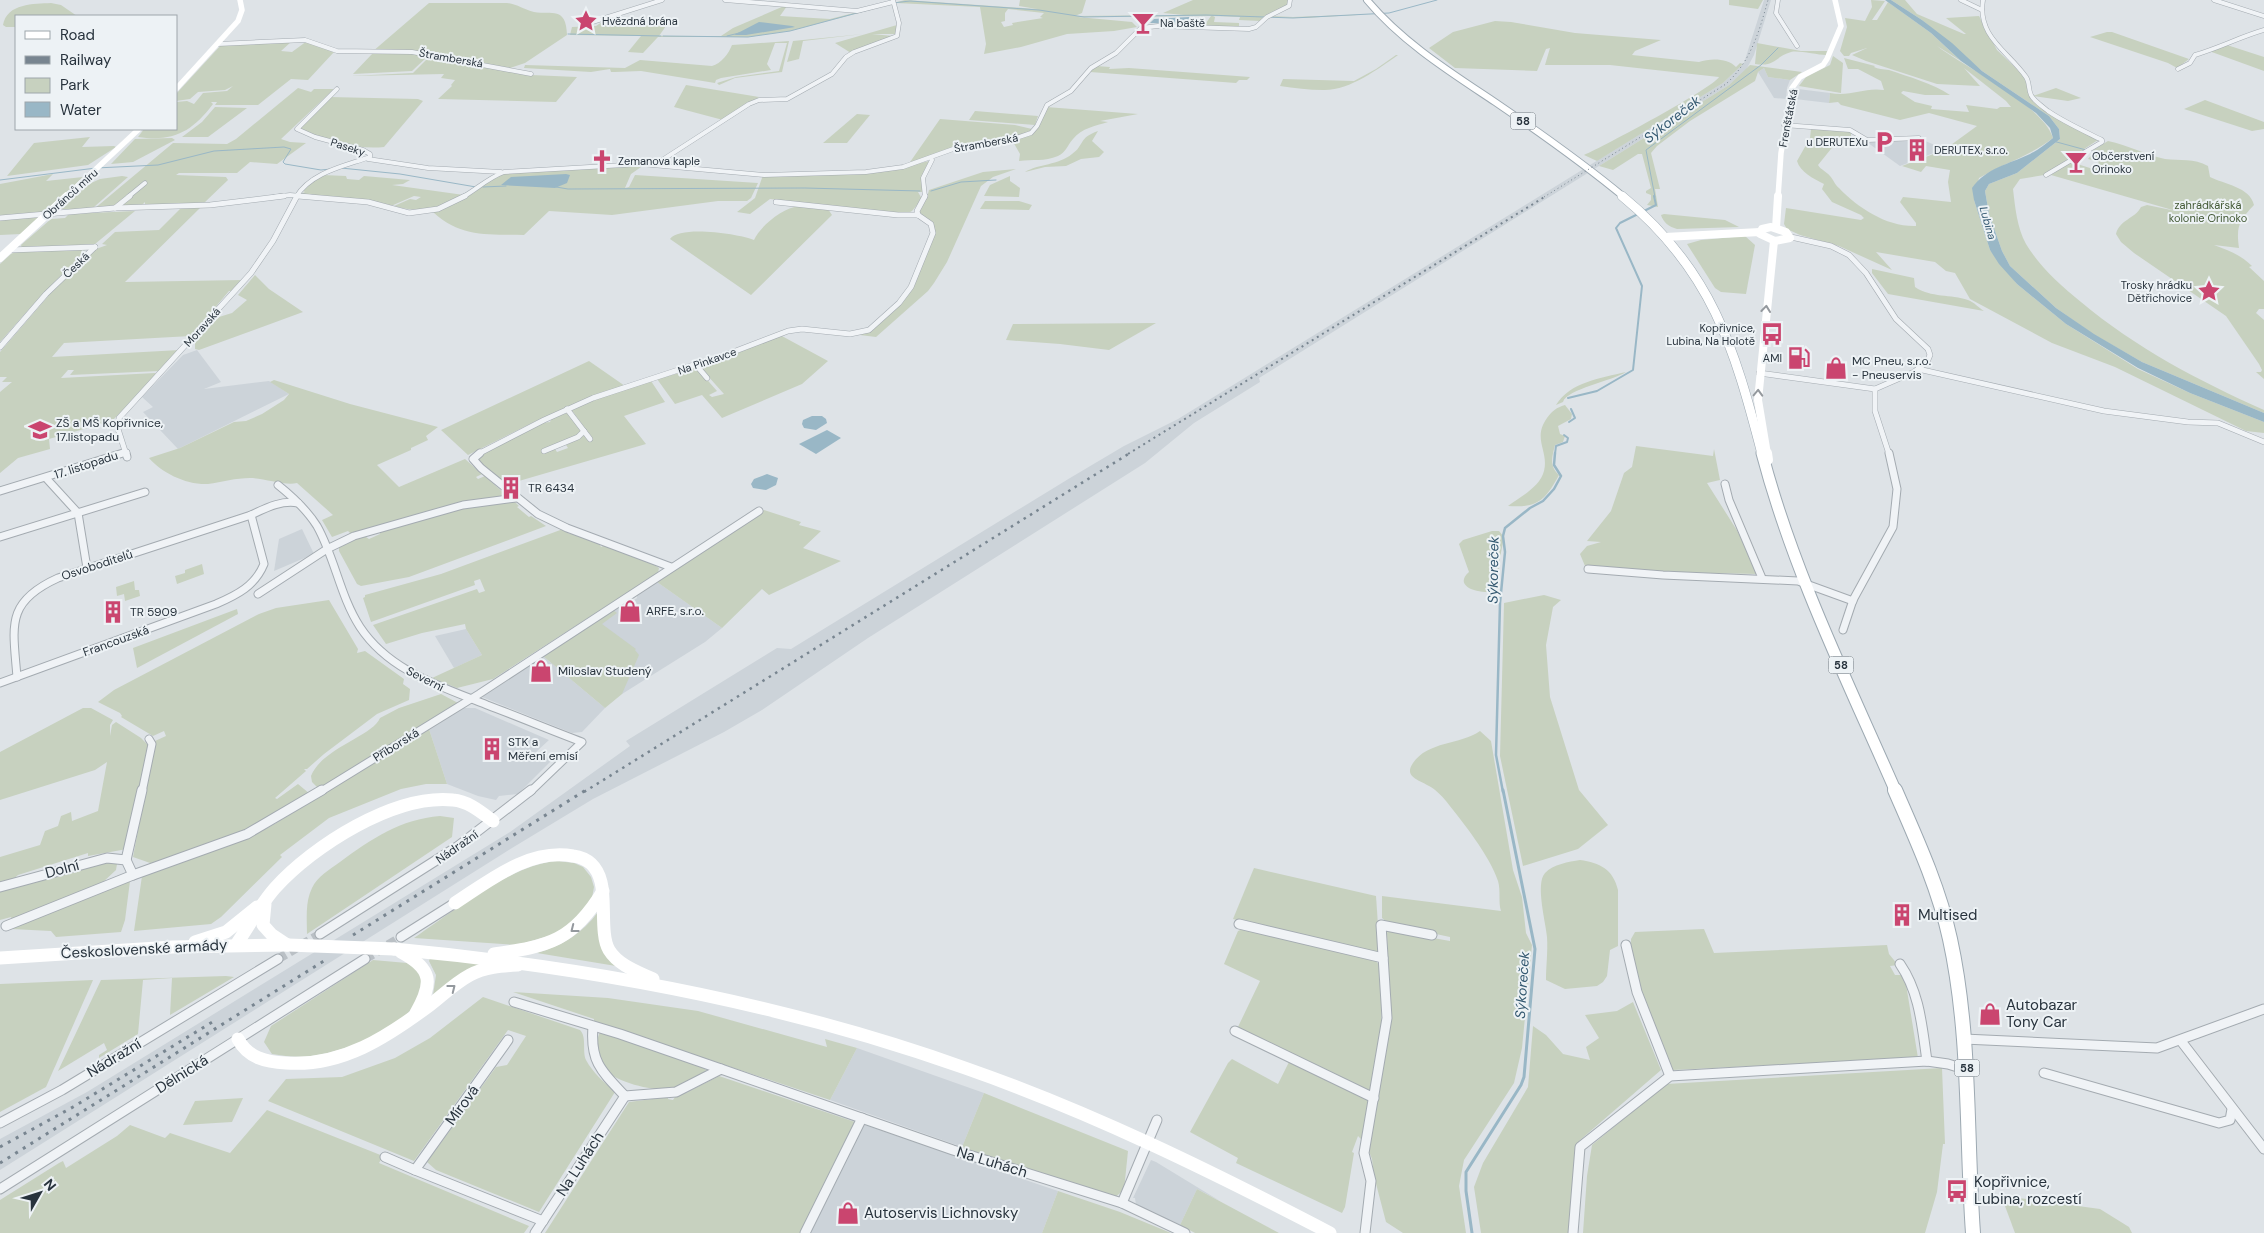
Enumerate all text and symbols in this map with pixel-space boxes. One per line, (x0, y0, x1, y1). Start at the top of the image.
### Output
place icon: Hvězdná brána (573, 8, 599, 34)
bar icon: Na baště (1130, 10, 1156, 36)
place label: Hvězdná brána (602, 14, 678, 28)
legend (15, 15, 178, 130)
place label: Na baště (1160, 16, 1205, 30)
text: Road (60, 25, 95, 45)
street label: Štramberská (418, 45, 484, 71)
text: Railway (60, 50, 112, 70)
text: Park (60, 75, 90, 95)
street label: Frenštátská (1775, 88, 1801, 148)
water label: Sýkoreček (1640, 91, 1705, 147)
text: Water (60, 100, 102, 120)
road number: 58 (1510, 112, 1536, 130)
parking icon: u DERUTEXu (1871, 129, 1897, 155)
street label: Štramberská (953, 130, 1019, 156)
street label: Paseky (329, 135, 367, 159)
place label: u DERUTEXu (1806, 135, 1868, 149)
building icon: DERUTEX, s.r.o. (1904, 137, 1930, 163)
place label: DERUTEX, s.r.o. (1934, 143, 2008, 157)
church icon: Zemanova kaple (589, 148, 615, 174)
bar icon: Občerstvení Orinoko (2063, 149, 2089, 175)
place label: Občerstvení Orinoko (2092, 149, 2155, 176)
place label: Zemanova kaple (618, 154, 700, 168)
street label: Obránců míru (39, 165, 101, 223)
park label: zahrádkářská kolonie Orinoko (2169, 198, 2247, 225)
water label: Lubina (1977, 205, 1999, 241)
street label: Česká (60, 249, 92, 281)
place label: Trosky hrádku Dětřichovice (2121, 278, 2192, 305)
place icon: Trosky hrádku Dětřichovice (2196, 278, 2222, 304)
street label: Moravská (181, 304, 223, 350)
one-way arrow (1761, 305, 1772, 313)
place label: Kopřivnice, Lubina, Na Holotě (1666, 321, 1755, 348)
bus stop icon: Kopřivnice, Lubina, Na Holotě (1759, 321, 1785, 347)
street label: Na Pinkavce (676, 344, 738, 378)
fuel station icon: AMI (1786, 345, 1812, 371)
place label: AMI (1763, 351, 1782, 365)
place label: MC Pneu, s.r.o. - Pneuservis (1852, 353, 1931, 383)
shop icon: MC Pneu, s.r.o. - Pneuservis (1823, 355, 1849, 381)
one-way arrow (1753, 389, 1764, 397)
place label: ZŠ a MŠ Kopřivnice, 17.listopadu (56, 415, 163, 445)
school or university icon: ZŠ a MŠ Kopřivnice, 17.listopadu (27, 417, 53, 443)
street label: 17. listopadu (52, 447, 120, 483)
building icon: TR 6434 (498, 475, 524, 501)
place label: TR 6434 (528, 480, 574, 496)
water label: Sýkoreček (1483, 535, 1503, 604)
street label: Osvoboditelů (59, 546, 135, 584)
shop icon: ARFE, s.r.o. (617, 598, 643, 624)
building icon: TR 5909 (100, 599, 126, 625)
place label: ARFE, s.r.o. (646, 603, 704, 619)
place label: TR 5909 (130, 604, 177, 620)
street label: Francouzská (81, 622, 151, 660)
road number: 58 (1828, 656, 1854, 674)
shop icon: Miloslav Studený (528, 658, 554, 684)
street label: Severní (403, 663, 447, 695)
place label: Miloslav Studený (558, 663, 652, 679)
street label: Příborská (370, 725, 422, 765)
place label: STK a Měření emisí (508, 734, 578, 764)
building icon: STK a Měření emisí (479, 736, 505, 762)
street label: Nádražní (433, 826, 482, 867)
street label: Dolní (43, 855, 82, 883)
building icon: Multised (1889, 902, 1915, 928)
place label: Multised (1918, 905, 1978, 925)
one-way arrow (571, 924, 580, 932)
street label: Československé armády (60, 935, 228, 963)
water label: Sýkoreček (1511, 950, 1533, 1019)
one-way arrow (446, 985, 455, 993)
place label: Autobazar Tony Car (2006, 995, 2078, 1032)
shop icon: Autobazar Tony Car (1977, 1001, 2003, 1027)
street label: Nádražní (83, 1034, 146, 1082)
street label: Dělnická (152, 1050, 212, 1098)
road number: 58 (1954, 1060, 1980, 1076)
street label: Mírová (441, 1081, 483, 1129)
street label: Na Luhách (552, 1128, 608, 1200)
street label: Na Luhách (954, 1142, 1030, 1182)
north arrow (15, 1168, 65, 1218)
place label: Kopřivnice, Lubina, rozcestí (1974, 1172, 2082, 1209)
text: N (40, 1175, 60, 1194)
bus stop icon: Kopřivnice, Lubina, rozcestí (1944, 1178, 1970, 1204)
shop icon: Autoservis Lichnovsky (835, 1200, 861, 1226)
place label: Autoservis Lichnovsky (864, 1203, 1019, 1223)

